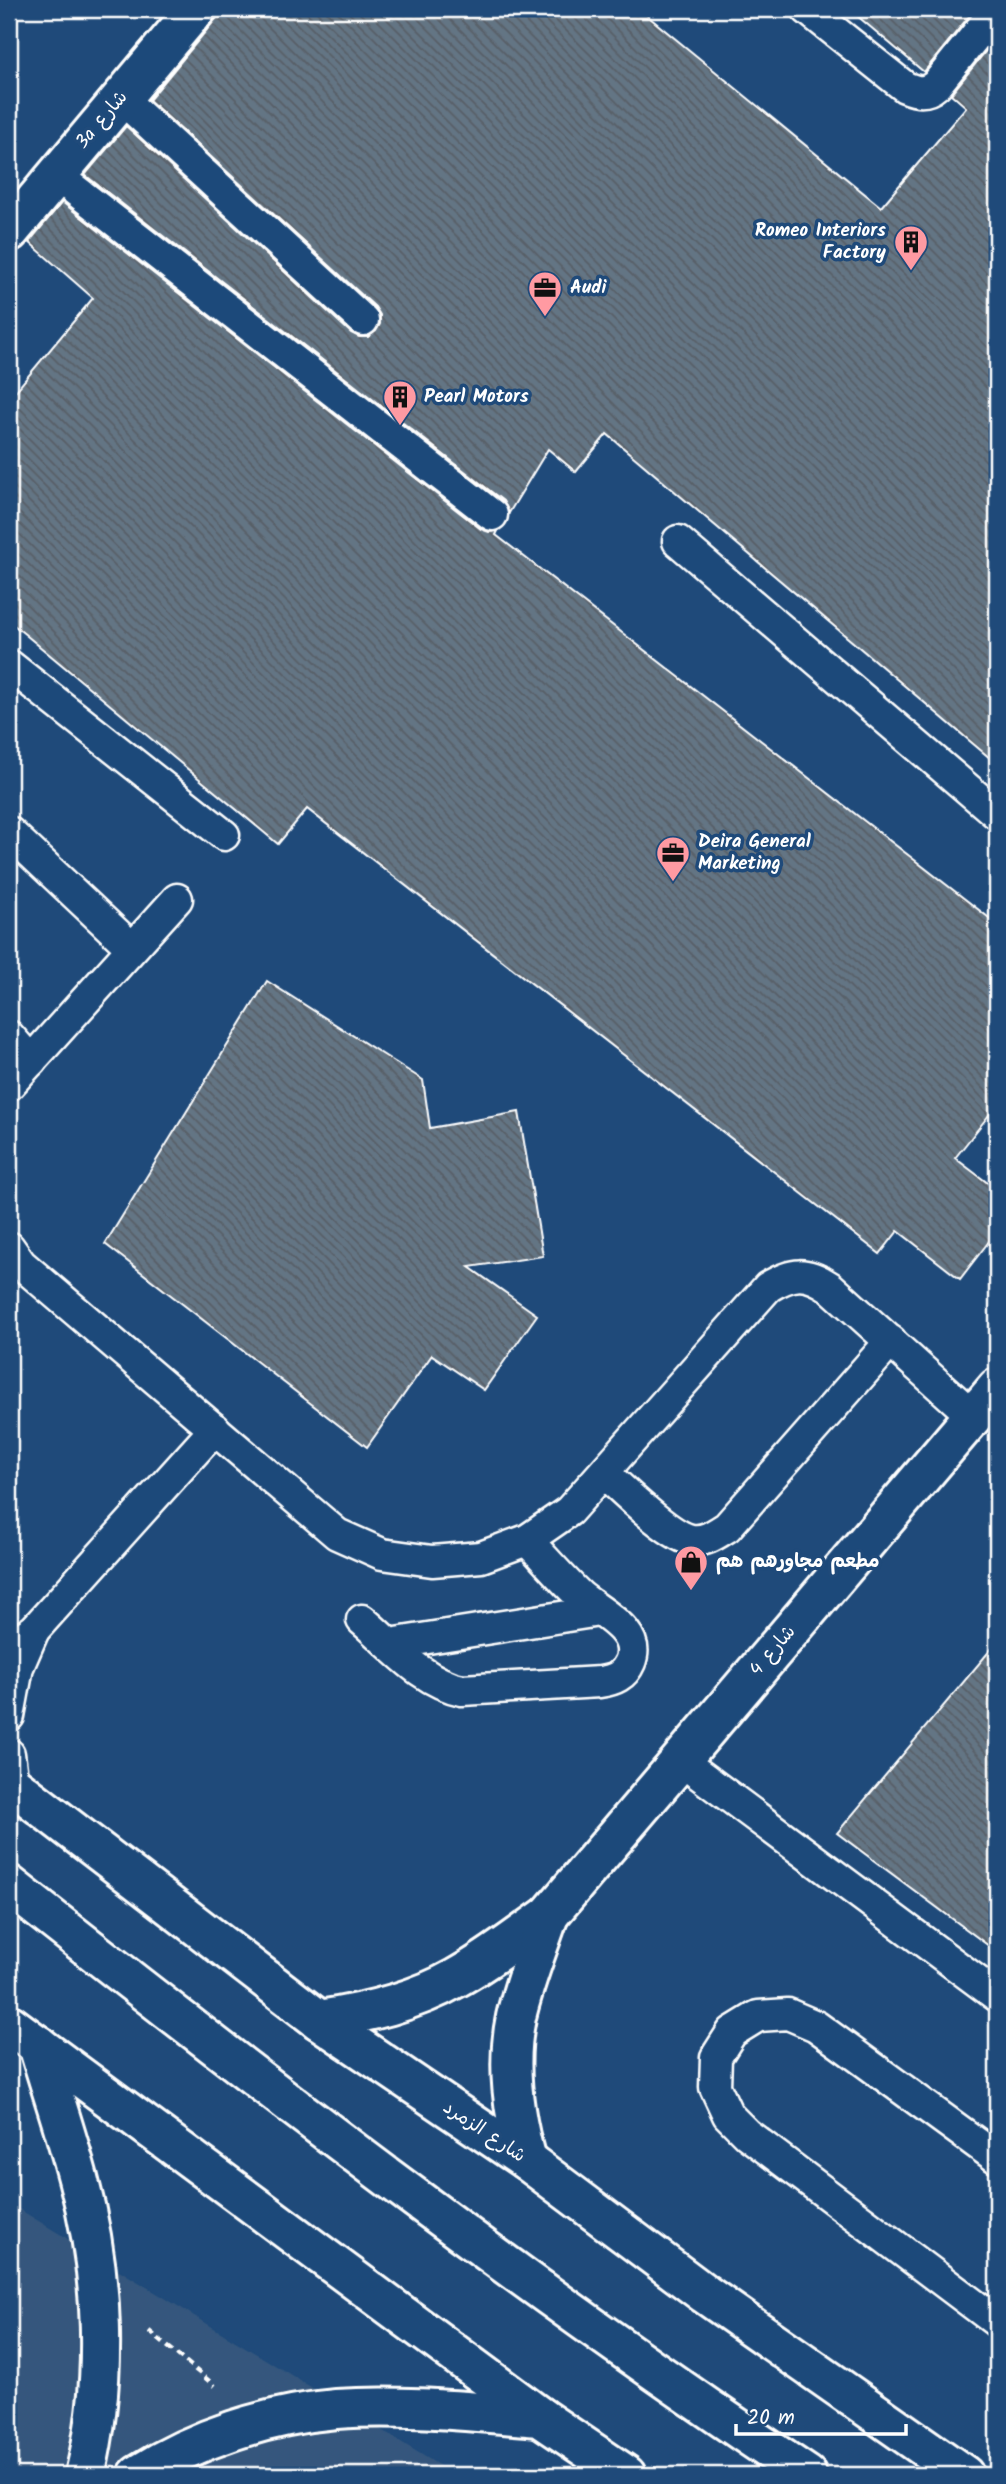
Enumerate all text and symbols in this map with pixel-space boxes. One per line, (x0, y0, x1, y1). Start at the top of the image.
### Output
street label: 3a شارع (68, 84, 136, 156)
place label: Romeo Interiors Factory (755, 216, 886, 268)
building icon: Romeo Interiors Factory (892, 223, 930, 272)
office icon: Audi (526, 269, 564, 318)
place label: Audi (570, 273, 607, 303)
building icon: Pearl Motors (381, 378, 419, 427)
place label: Pearl Motors (424, 382, 529, 412)
place label: Deira General Marketing (698, 827, 812, 879)
office icon: Deira General Marketing (654, 834, 692, 883)
shop icon: مطعم مجاورهم هم (672, 1543, 710, 1592)
place label: مطعم مجاورهم هم (716, 1547, 880, 1577)
street label: شارع 4 (742, 1619, 804, 1683)
street label: شارع الزمرد (436, 2093, 532, 2171)
scale bar (736, 2393, 906, 2437)
text: 20 m (747, 2402, 795, 2435)

